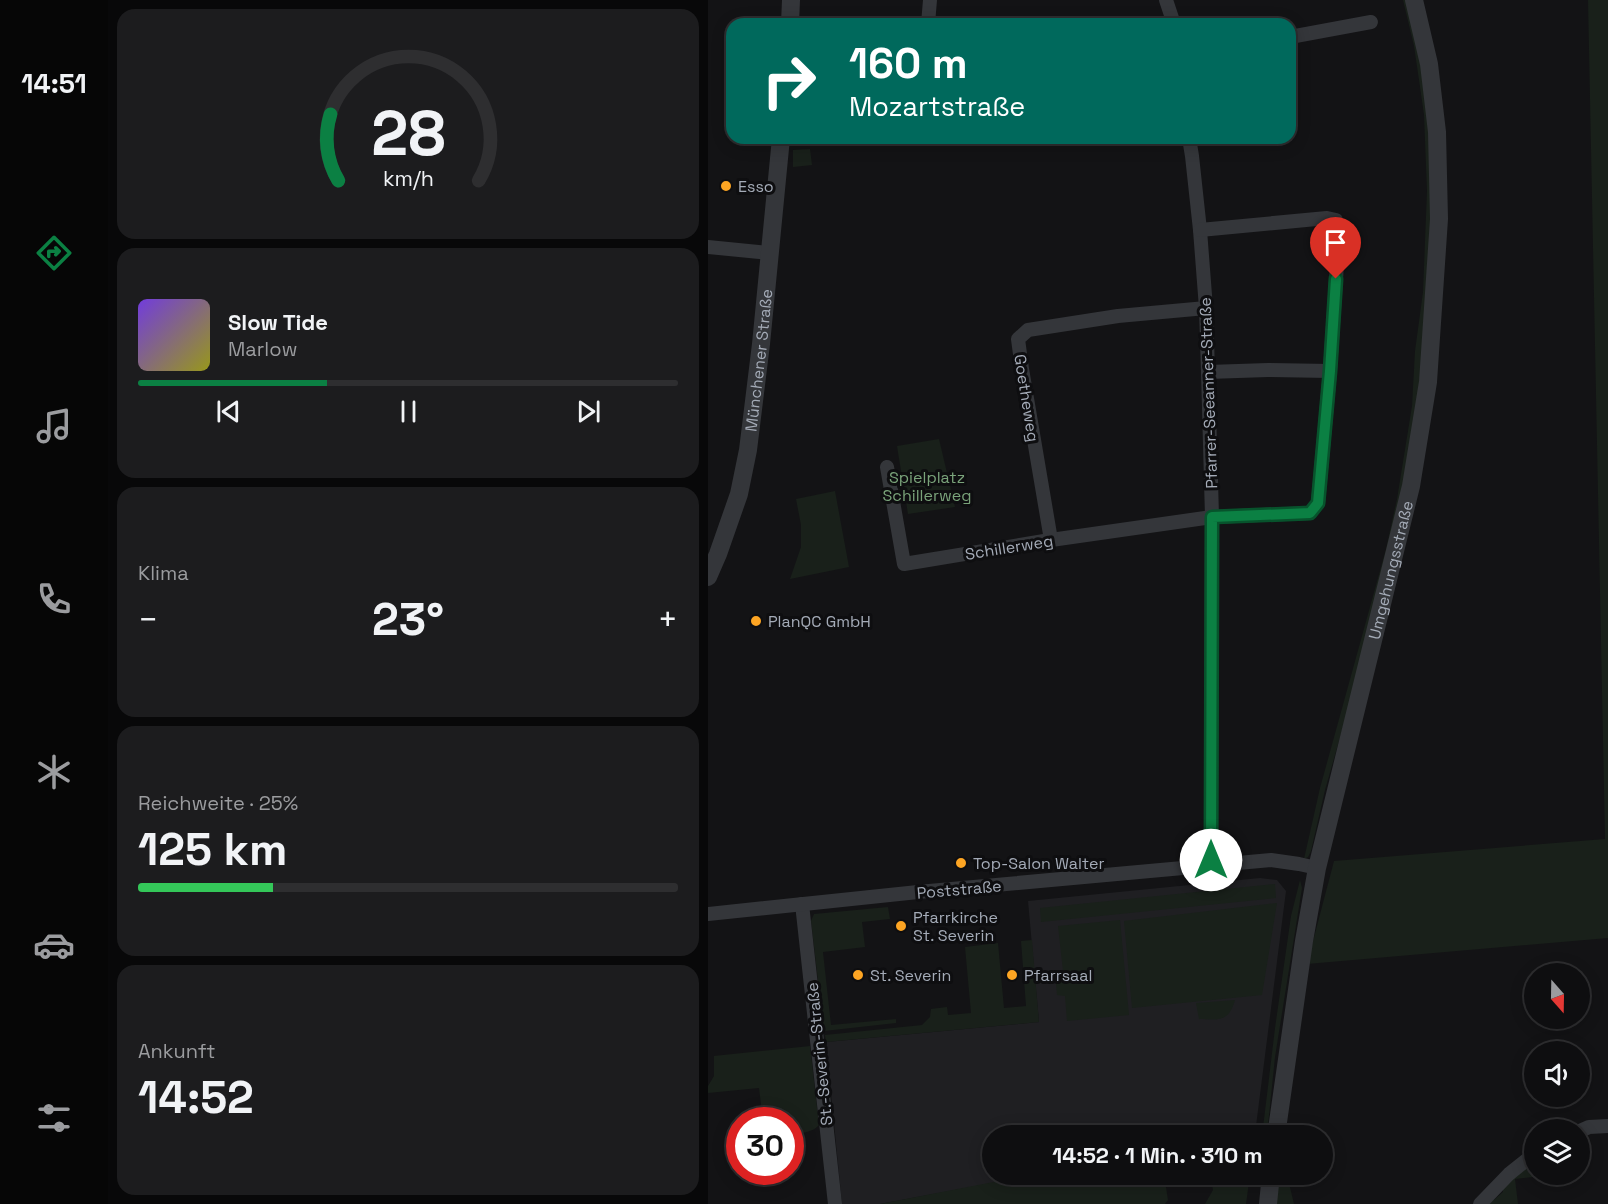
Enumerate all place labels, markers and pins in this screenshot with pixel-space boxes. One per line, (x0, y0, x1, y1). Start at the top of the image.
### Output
place label: Esso (738, 176, 774, 197)
marker: Esso (719, 179, 733, 193)
pin (1310, 217, 1361, 279)
place label: PlanQC GmbH (768, 611, 871, 632)
marker: PlanQC GmbH (749, 614, 763, 628)
place label: Top-Salon Walter (973, 853, 1104, 874)
marker: Top-Salon Walter (954, 856, 968, 870)
place label: Pfarrkirche St. Severin (913, 907, 998, 946)
marker: Pfarrkirche St. Severin (894, 919, 908, 933)
place label: St. Severin (870, 965, 951, 986)
place label: Pfarrsaal (1024, 965, 1092, 986)
marker: St. Severin (851, 968, 865, 982)
marker: Pfarrsaal (1005, 968, 1019, 982)

